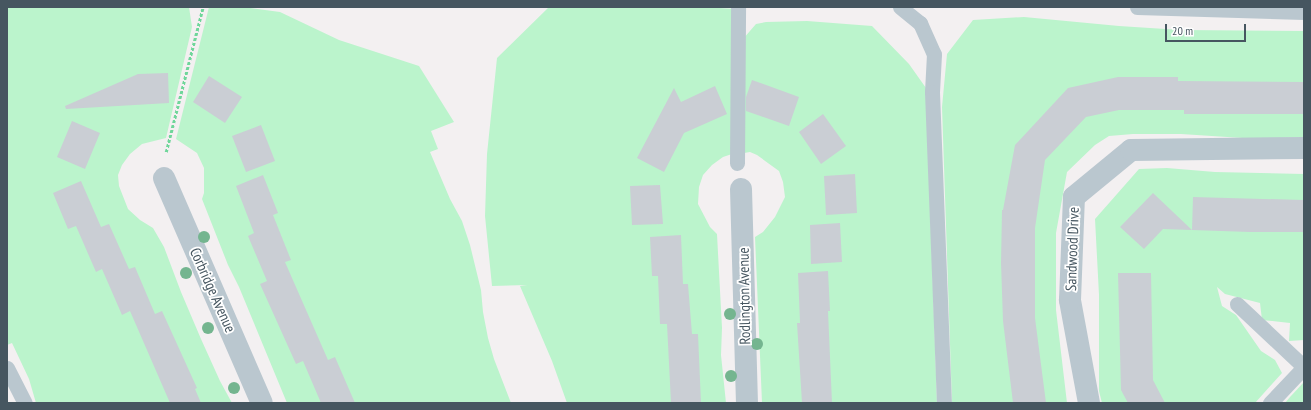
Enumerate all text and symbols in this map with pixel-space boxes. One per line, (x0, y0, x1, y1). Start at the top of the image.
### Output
scale bar (1167, 16, 1248, 42)
text: 20 m (1172, 23, 1193, 38)
street label: Sandwood Drive (1062, 207, 1082, 291)
street label: Corbridge Avenue (186, 245, 240, 335)
street label: Rodlington Avenue (734, 247, 754, 345)

